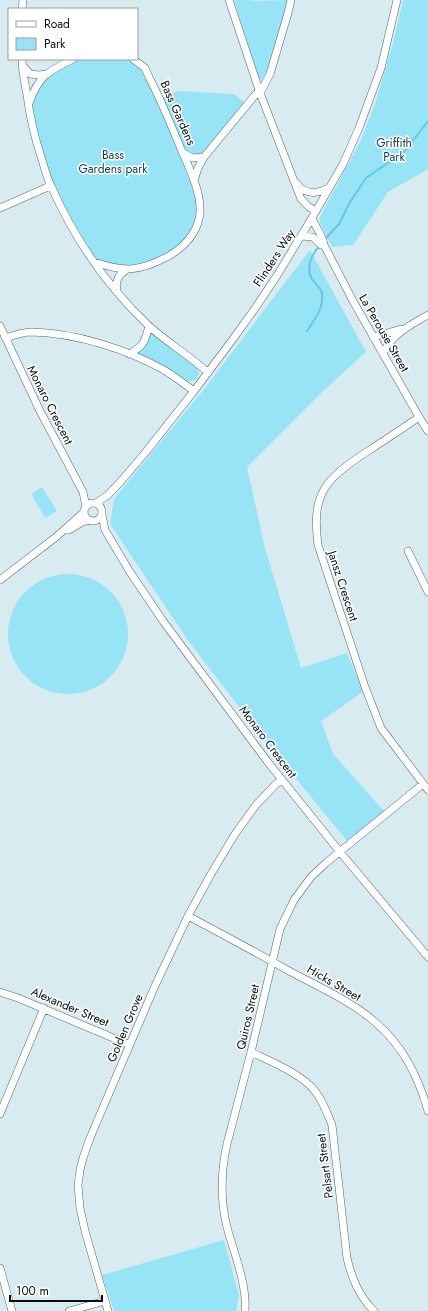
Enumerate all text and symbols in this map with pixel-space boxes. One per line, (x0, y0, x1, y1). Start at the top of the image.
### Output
legend (8, 8, 138, 60)
text: Road (44, 15, 70, 33)
text: Park (44, 35, 66, 53)
street label: Bass Gardens (156, 78, 200, 148)
park label: Griffith Park (376, 134, 412, 166)
park label: Bass Gardens park (79, 146, 148, 178)
street label: Flinders Way (249, 225, 300, 290)
street label: La Perouse Street (354, 291, 414, 375)
street label: Monaro Crescent (22, 362, 78, 448)
street label: Jansz Crescent (323, 547, 363, 624)
street label: Monaro Crescent (235, 702, 301, 782)
street label: Hicks Street (304, 960, 364, 1006)
street label: Alexander Street (28, 982, 112, 1032)
street label: Quiros Street (232, 982, 264, 1051)
street label: Golden Grove (103, 991, 147, 1065)
street label: Pelsart Street (312, 1133, 338, 1199)
scale bar (10, 1277, 102, 1303)
text: 100 m (16, 1282, 49, 1300)

